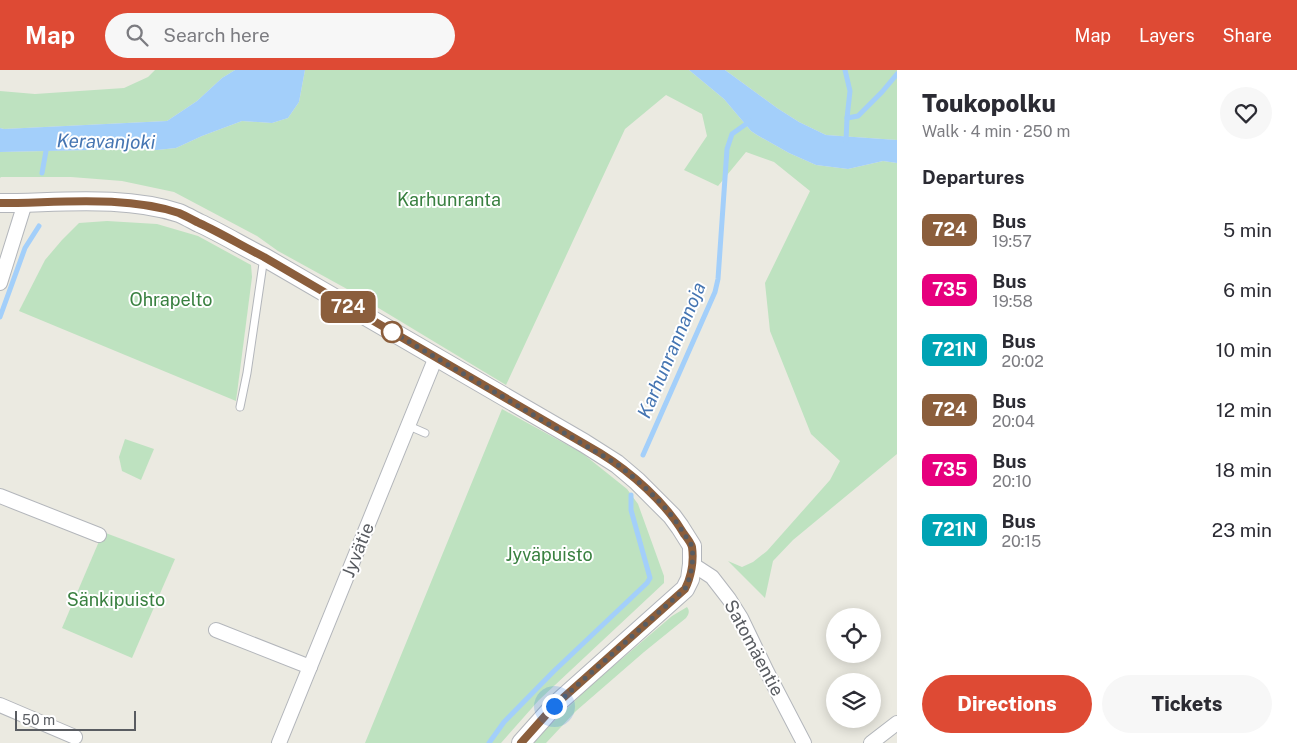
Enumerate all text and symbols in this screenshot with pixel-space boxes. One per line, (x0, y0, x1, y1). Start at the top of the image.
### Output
search box (105, 13, 455, 58)
text: Map (25, 21, 75, 49)
icon: search (123, 21, 151, 49)
text: Search here (163, 24, 270, 46)
text: Map (1075, 25, 1111, 46)
text: Layers (1139, 25, 1195, 46)
text: Share (1223, 25, 1272, 46)
button: heart (1220, 87, 1272, 139)
text: Toukopolku (922, 89, 1056, 117)
text: Walk · 4 min · 250 m (922, 122, 1070, 141)
water label: Keravanjoki (56, 129, 156, 153)
text: Departures (922, 166, 1025, 188)
park label: Karhunranta (397, 189, 501, 210)
text: Bus (992, 210, 1026, 232)
text: 724 (932, 219, 967, 240)
text: 5 min (1223, 219, 1272, 241)
text: 19:57 (992, 232, 1032, 251)
text: Bus (992, 270, 1027, 292)
water label: Karhunrannanoja (632, 279, 710, 421)
text: 735 (932, 279, 967, 300)
text: 6 min (1223, 279, 1272, 301)
park label: Ohrapelto (130, 289, 212, 310)
line badge: 724 (319, 291, 377, 323)
text: 19:58 (992, 292, 1033, 311)
text: 724 (331, 296, 365, 317)
unlabelled marker (381, 321, 403, 343)
text: Bus (1002, 330, 1036, 352)
text: 721N (932, 339, 977, 360)
text: 10 min (1216, 339, 1272, 361)
text: 20:02 (1002, 352, 1044, 371)
text: Bus (992, 390, 1026, 412)
text: 724 (932, 399, 967, 420)
text: 12 min (1216, 399, 1272, 421)
text: 20:04 (992, 412, 1035, 431)
text: Bus (992, 450, 1027, 472)
text: 735 (932, 459, 967, 480)
text: 18 min (1215, 459, 1272, 481)
text: 20:10 (992, 472, 1031, 491)
text: Bus (1002, 510, 1036, 532)
street label: Jyvätie (337, 519, 378, 580)
text: 721N (932, 519, 977, 540)
text: 23 min (1212, 519, 1272, 541)
text: 20:15 (1002, 532, 1041, 551)
park label: Jyväpuisto (505, 544, 593, 565)
park label: Sänkipuisto (67, 589, 165, 610)
street label: Satomäentie (720, 596, 789, 699)
map controls (826, 608, 881, 728)
button: locate (826, 608, 881, 663)
button: layers (826, 673, 881, 728)
button: Directions (922, 675, 1092, 733)
button: Tickets (1102, 675, 1272, 733)
your location (542, 694, 567, 719)
scale bar (15, 708, 136, 731)
text: 50 m (22, 712, 55, 728)

